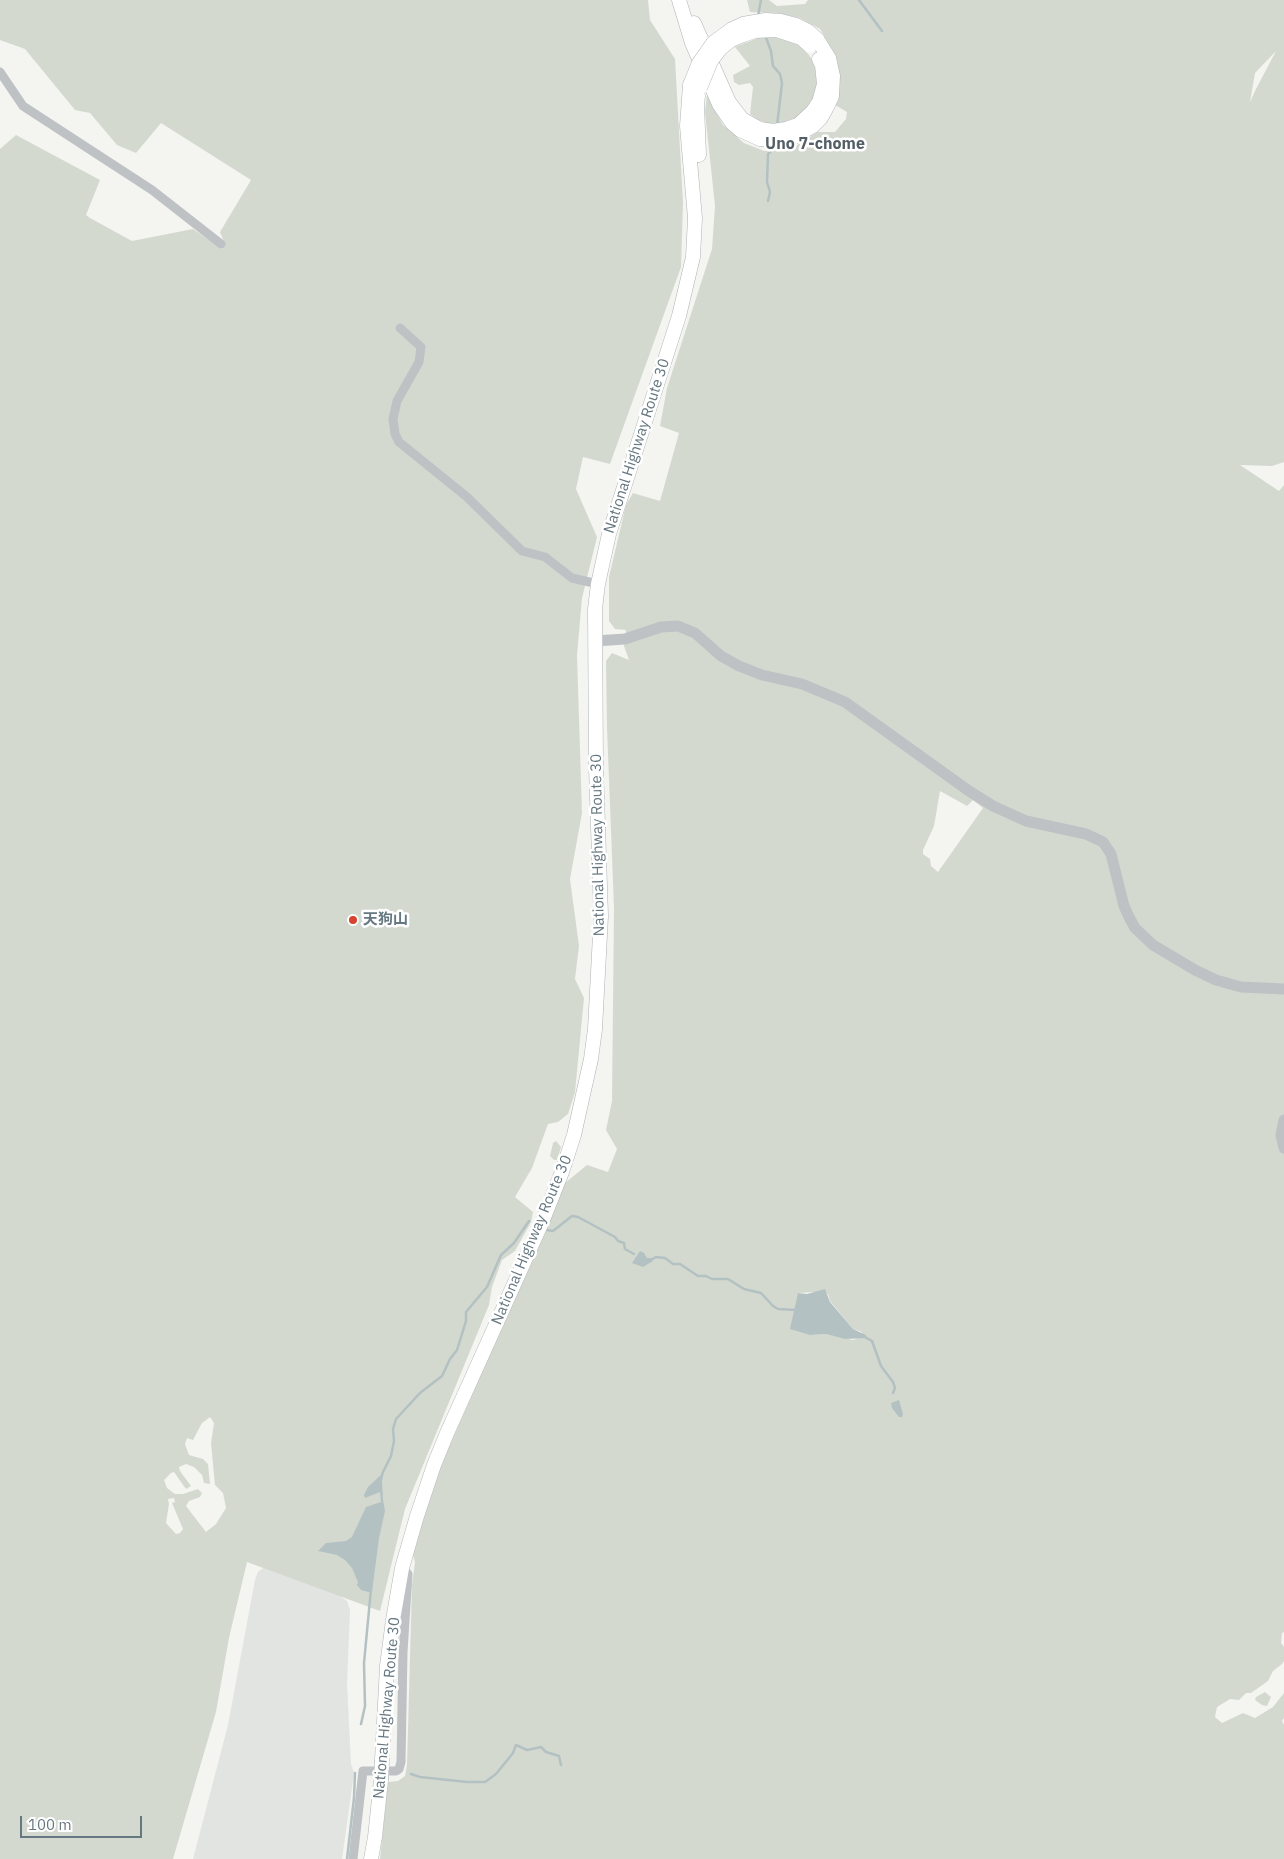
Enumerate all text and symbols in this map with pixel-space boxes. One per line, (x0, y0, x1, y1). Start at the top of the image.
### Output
district label: Uno 7-chome (765, 134, 865, 154)
street label: National Highway Route 30 (600, 356, 674, 536)
street label: National Highway Route 30 (587, 754, 609, 936)
place label: 天狗山 (363, 911, 408, 929)
marker: 天狗山 (347, 914, 359, 926)
street label: National Highway Route 30 (488, 1152, 576, 1328)
street label: National Highway Route 30 (370, 1616, 404, 1800)
scale bar (22, 1806, 145, 1838)
text: 100 m (28, 1815, 72, 1834)

